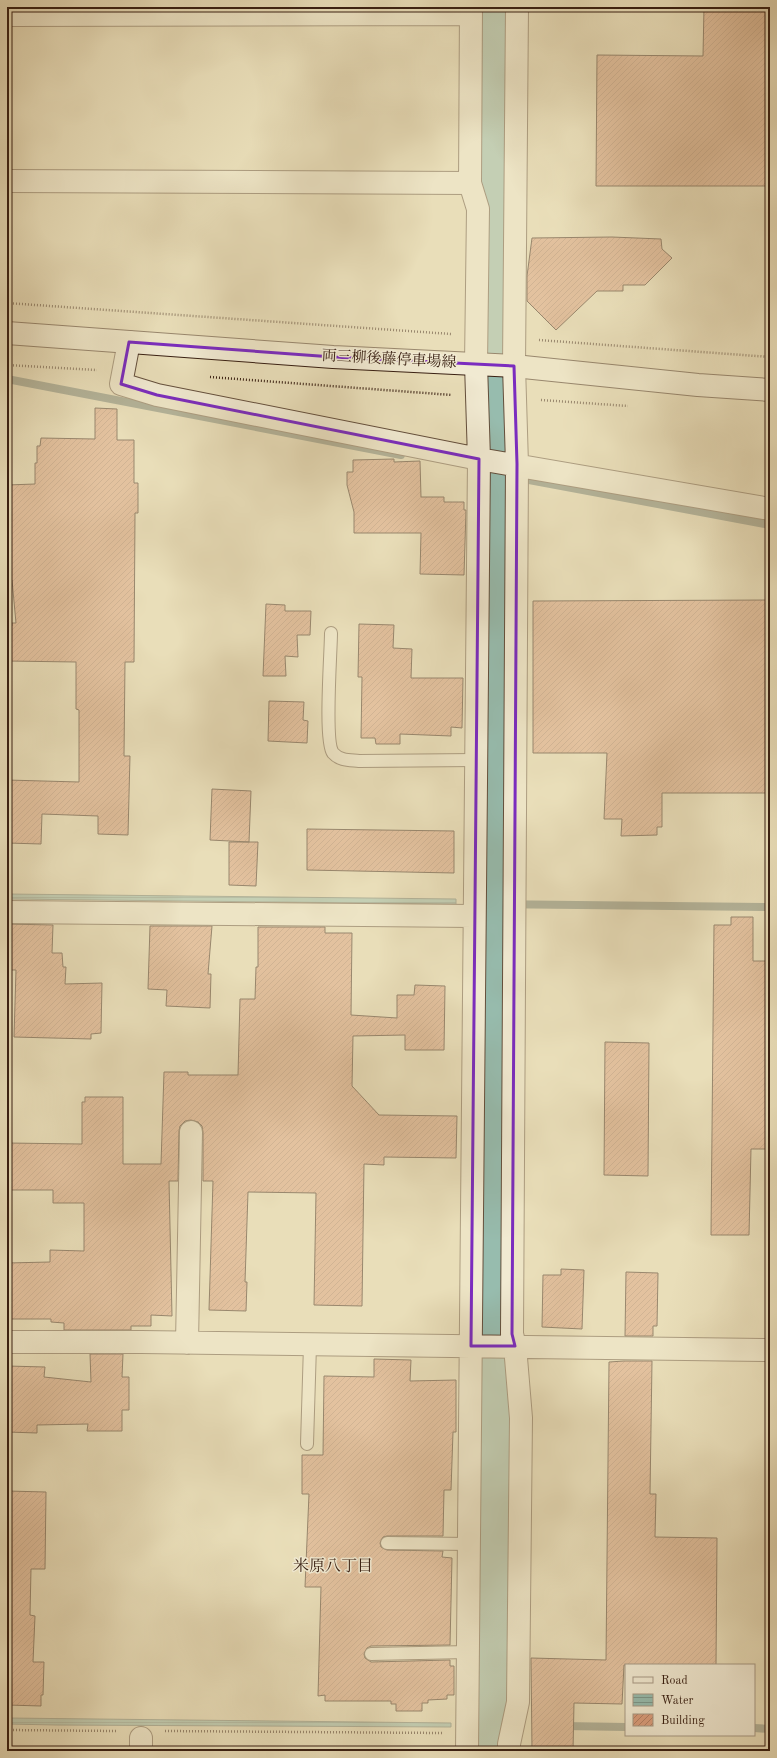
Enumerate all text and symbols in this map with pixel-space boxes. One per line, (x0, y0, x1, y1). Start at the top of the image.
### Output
street label: 両三柳後藤停車場線 (321, 347, 457, 371)
district label: 米原八丁目 (293, 1557, 373, 1575)
legend (625, 1664, 755, 1736)
text: Road (661, 1675, 688, 1687)
text: Water (661, 1695, 694, 1707)
text: Building (661, 1715, 705, 1727)

